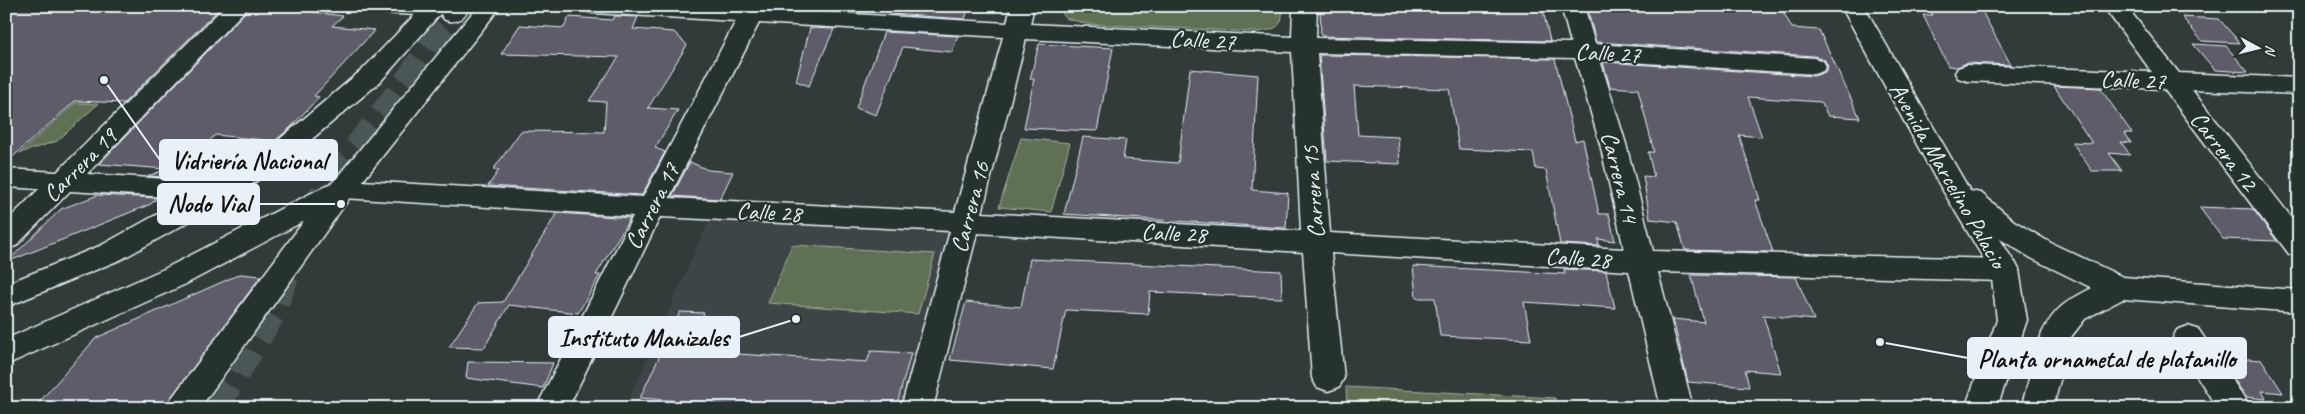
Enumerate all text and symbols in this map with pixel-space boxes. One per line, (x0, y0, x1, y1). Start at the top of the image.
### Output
north arrow (2232, 22, 2282, 72)
street label: Calle 27 (1170, 23, 1238, 57)
street label: Calle 27 (1575, 36, 1643, 70)
text: N (2261, 44, 2279, 57)
street label: Calle 27 (2100, 64, 2167, 96)
street label: Avenida Marcelino Palacio (1883, 77, 2015, 275)
street label: Carrera 12 (2184, 105, 2266, 199)
street label: Carrera 19 (37, 120, 125, 208)
street label: Carrera 14 (1594, 128, 1646, 228)
callout: Vidriería Nacional (160, 140, 337, 180)
street label: Carrera 15 (1295, 143, 1331, 239)
text: Vidriería Nacional (171, 145, 331, 177)
street label: Carrera 17 (618, 157, 687, 254)
street label: Carrera 16 (944, 157, 997, 256)
callout: Nodo Vial (158, 184, 259, 224)
text: Nodo Vial (168, 188, 255, 220)
street label: Calle 28 (736, 195, 805, 229)
street label: Calle 28 (1141, 216, 1210, 250)
street label: Calle 28 (1544, 241, 1614, 275)
callout: Instituto Manizales (549, 317, 739, 357)
text: Instituto Manizales (559, 322, 731, 354)
callout: Planta ornametal de platanillo (1968, 338, 2246, 378)
text: Planta ornametal de platanillo (1978, 343, 2239, 375)

